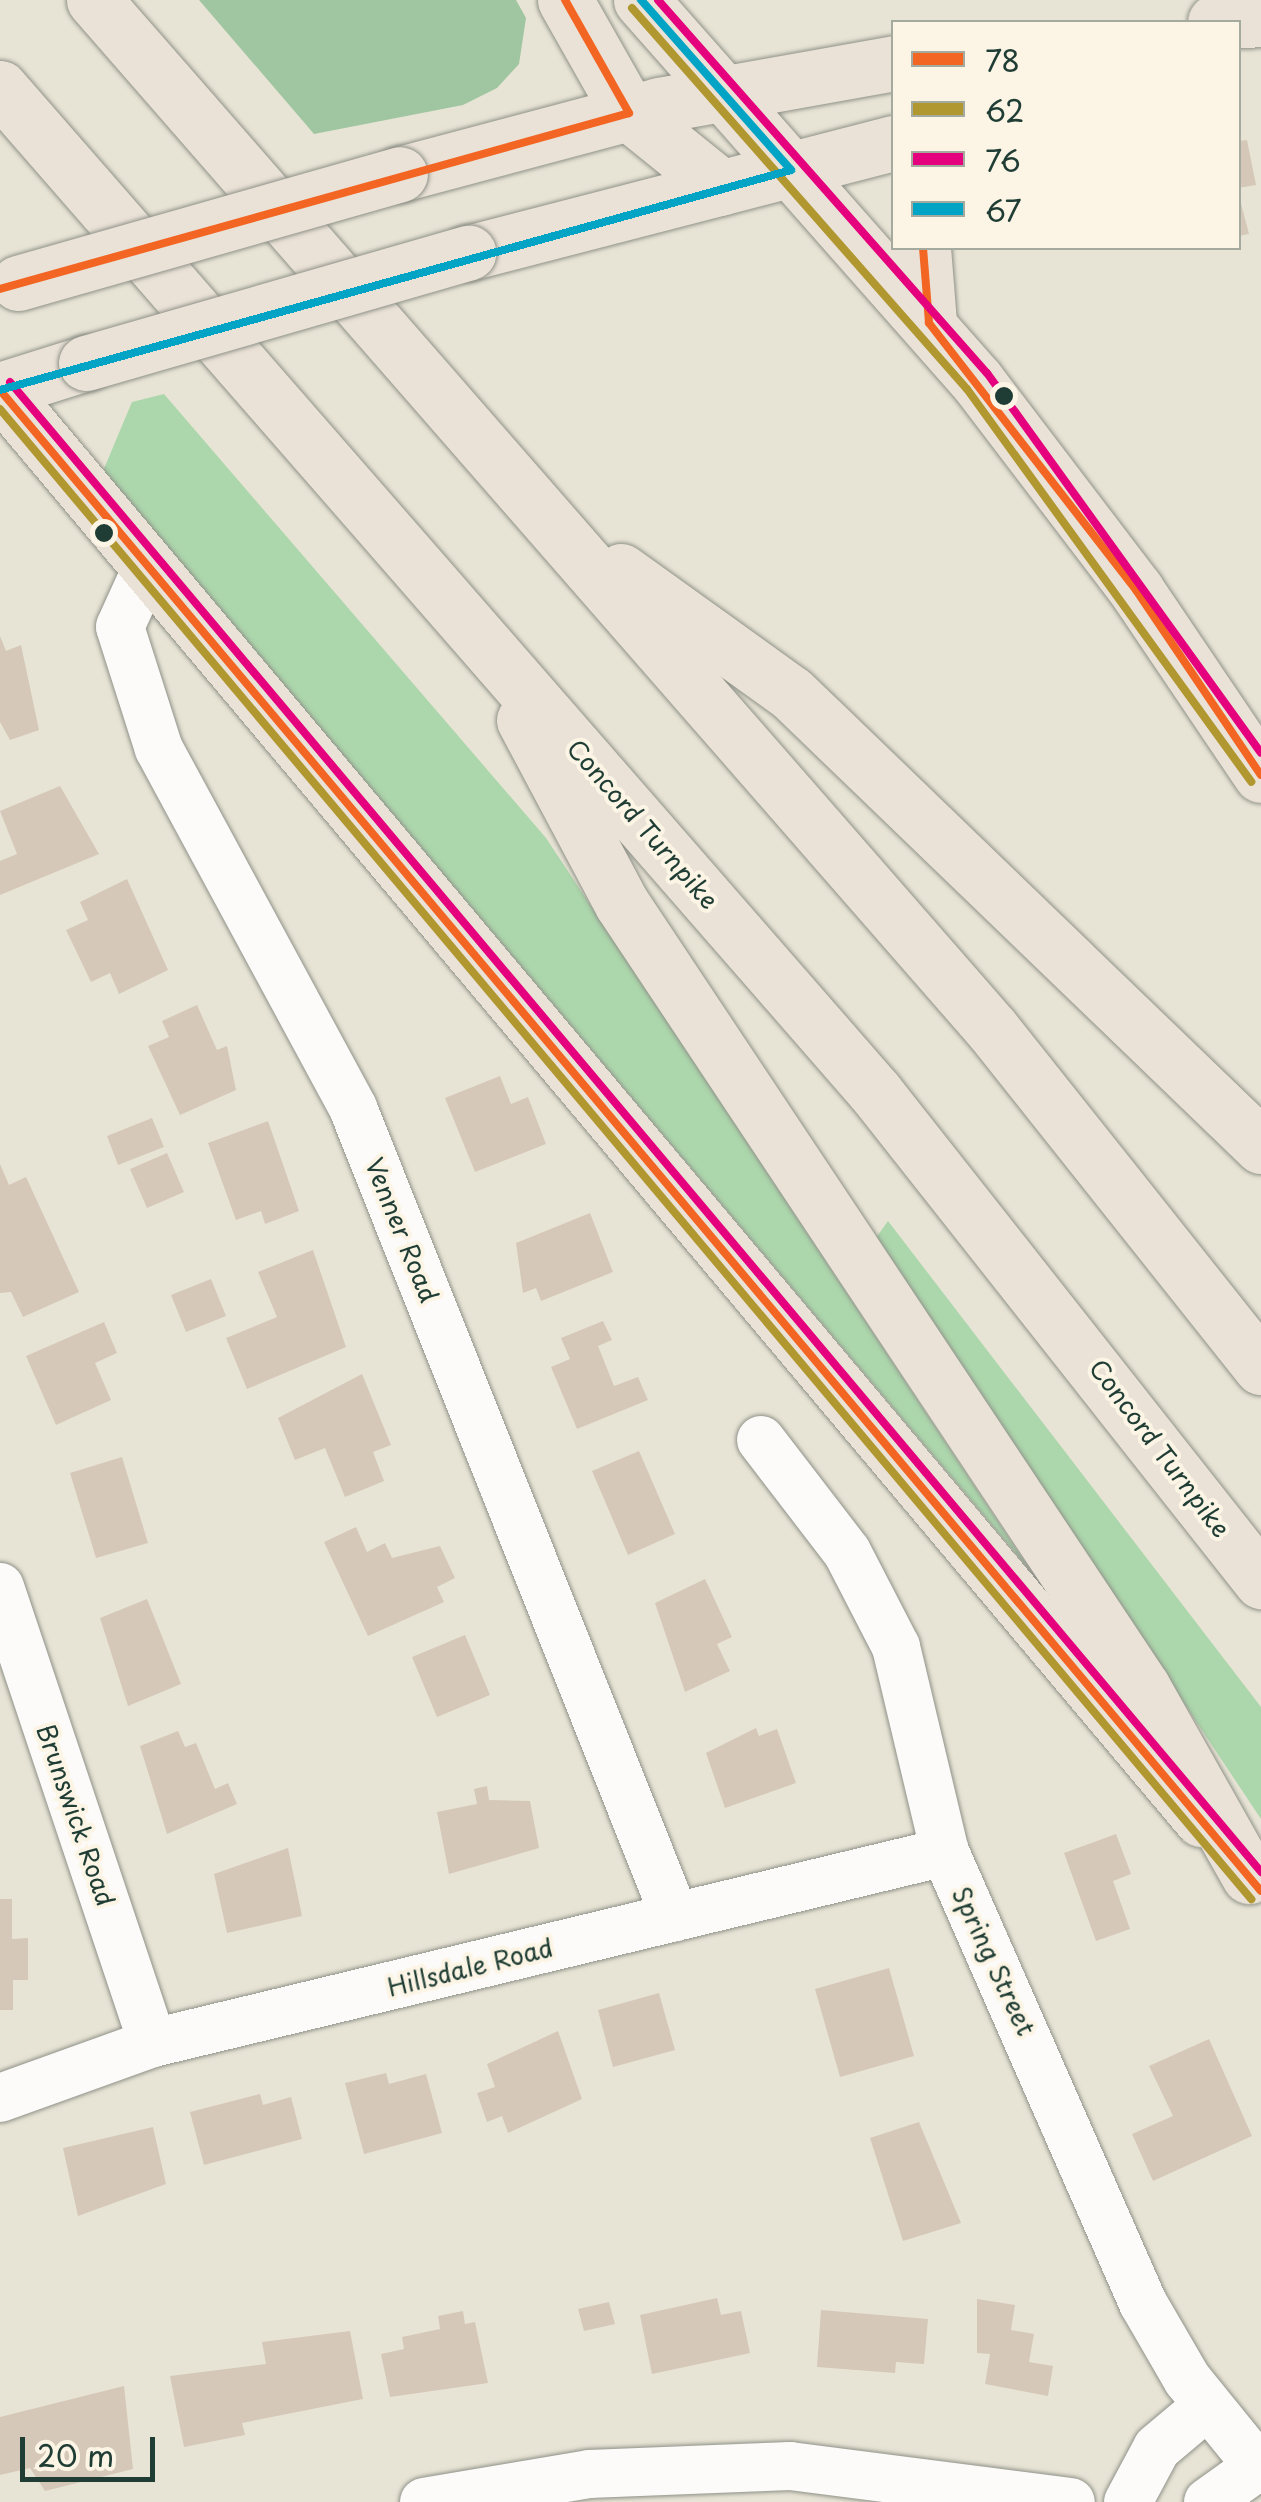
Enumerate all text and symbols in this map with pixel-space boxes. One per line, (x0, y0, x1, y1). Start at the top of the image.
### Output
legend (891, 20, 1241, 250)
text: 78 (985, 37, 1020, 82)
text: 62 (985, 87, 1024, 132)
text: 76 (985, 137, 1021, 182)
text: 67 (985, 187, 1022, 232)
unlabelled marker (994, 386, 1014, 406)
unlabelled marker (94, 523, 114, 543)
street label: Concord Turnpike (561, 733, 725, 915)
street label: Venner Road (359, 1153, 445, 1307)
street label: Concord Turnpike (1083, 1353, 1237, 1543)
street label: Brunswick Road (31, 1719, 121, 1911)
street label: Spring Street (947, 1882, 1041, 2040)
street label: Hillsdale Road (384, 1932, 556, 2002)
scale bar (25, 2417, 160, 2479)
text: 20 m (37, 2432, 114, 2477)

